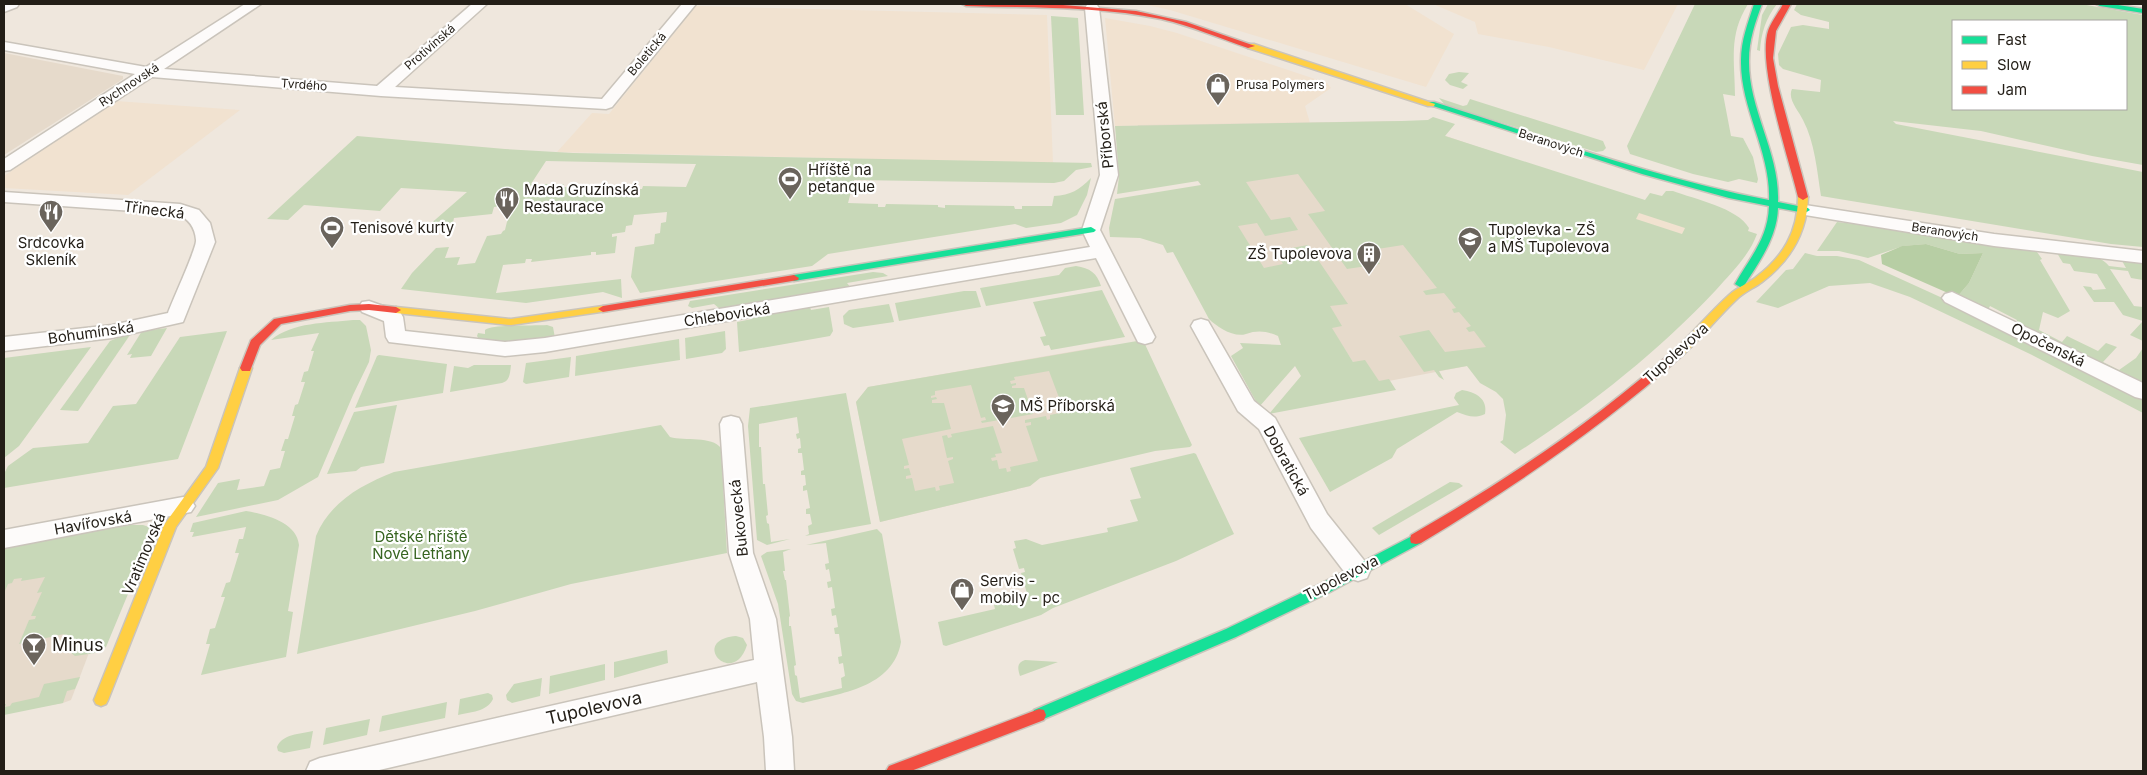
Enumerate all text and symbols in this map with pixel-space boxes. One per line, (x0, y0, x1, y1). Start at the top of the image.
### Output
street label: Protivínská (401, 20, 458, 73)
legend (1952, 20, 2127, 110)
street label: Boletická (624, 29, 669, 78)
text: Fast (1997, 30, 2027, 49)
text: Slow (1997, 55, 2031, 74)
street label: Rychnovská (96, 60, 162, 110)
shop icon: Prusa Polymers (1205, 72, 1231, 106)
street label: Tvrdého (280, 75, 328, 94)
place label: Prusa Polymers (1236, 77, 1325, 92)
text: Jam (1997, 80, 2027, 99)
street label: Příborská (1092, 100, 1117, 170)
street label: Beranových (1517, 125, 1586, 160)
place label: Hříště na petanque (808, 160, 875, 196)
sports icon: Hříště na petanque (777, 166, 803, 200)
place label: Mada Gruzínská Restaurace (524, 180, 639, 216)
restaurant icon: Mada Gruzínská Restaurace (494, 186, 520, 220)
street label: Třinecká (123, 196, 186, 223)
restaurant icon: Srdcovka Skleník (38, 199, 64, 233)
sports icon: Tenisové kurty (319, 215, 345, 249)
place label: Tenisové kurty (350, 218, 455, 237)
street label: Beranových (1911, 219, 1980, 244)
place label: Tupolevka - ZŠ a MŠ Tupolevova (1488, 220, 1609, 256)
school or university icon: Tupolevka - ZŠ a MŠ Tupolevova (1457, 226, 1483, 260)
place label: Srdcovka Skleník (18, 233, 84, 269)
building icon: ZŠ Tupolevova (1356, 241, 1382, 275)
place label: ZŠ Tupolevova (1247, 244, 1352, 263)
street label: Chlebovická (682, 298, 772, 331)
street label: Bohumínská (47, 317, 135, 348)
street label: Tupolevova (1639, 318, 1712, 387)
street label: Opočenská (2008, 318, 2089, 371)
school or university icon: MŠ Příborská (990, 393, 1016, 427)
place label: MŠ Příborská (1020, 396, 1115, 415)
street label: Dobratická (1260, 423, 1313, 499)
street label: Bukovecká (725, 479, 752, 558)
street label: Havířovská (53, 506, 133, 539)
street label: Vratimovská (118, 510, 169, 598)
park label: Dětské hřiště Nové Letňany (372, 527, 470, 563)
street label: Tupolevova (1300, 551, 1381, 604)
place label: Servis - mobily - pc (980, 571, 1060, 607)
shop icon: Servis - mobily - pc (949, 577, 975, 611)
bar icon: Minus (21, 632, 47, 666)
place label: Minus (52, 634, 103, 655)
street label: Tupolevova (544, 686, 644, 729)

